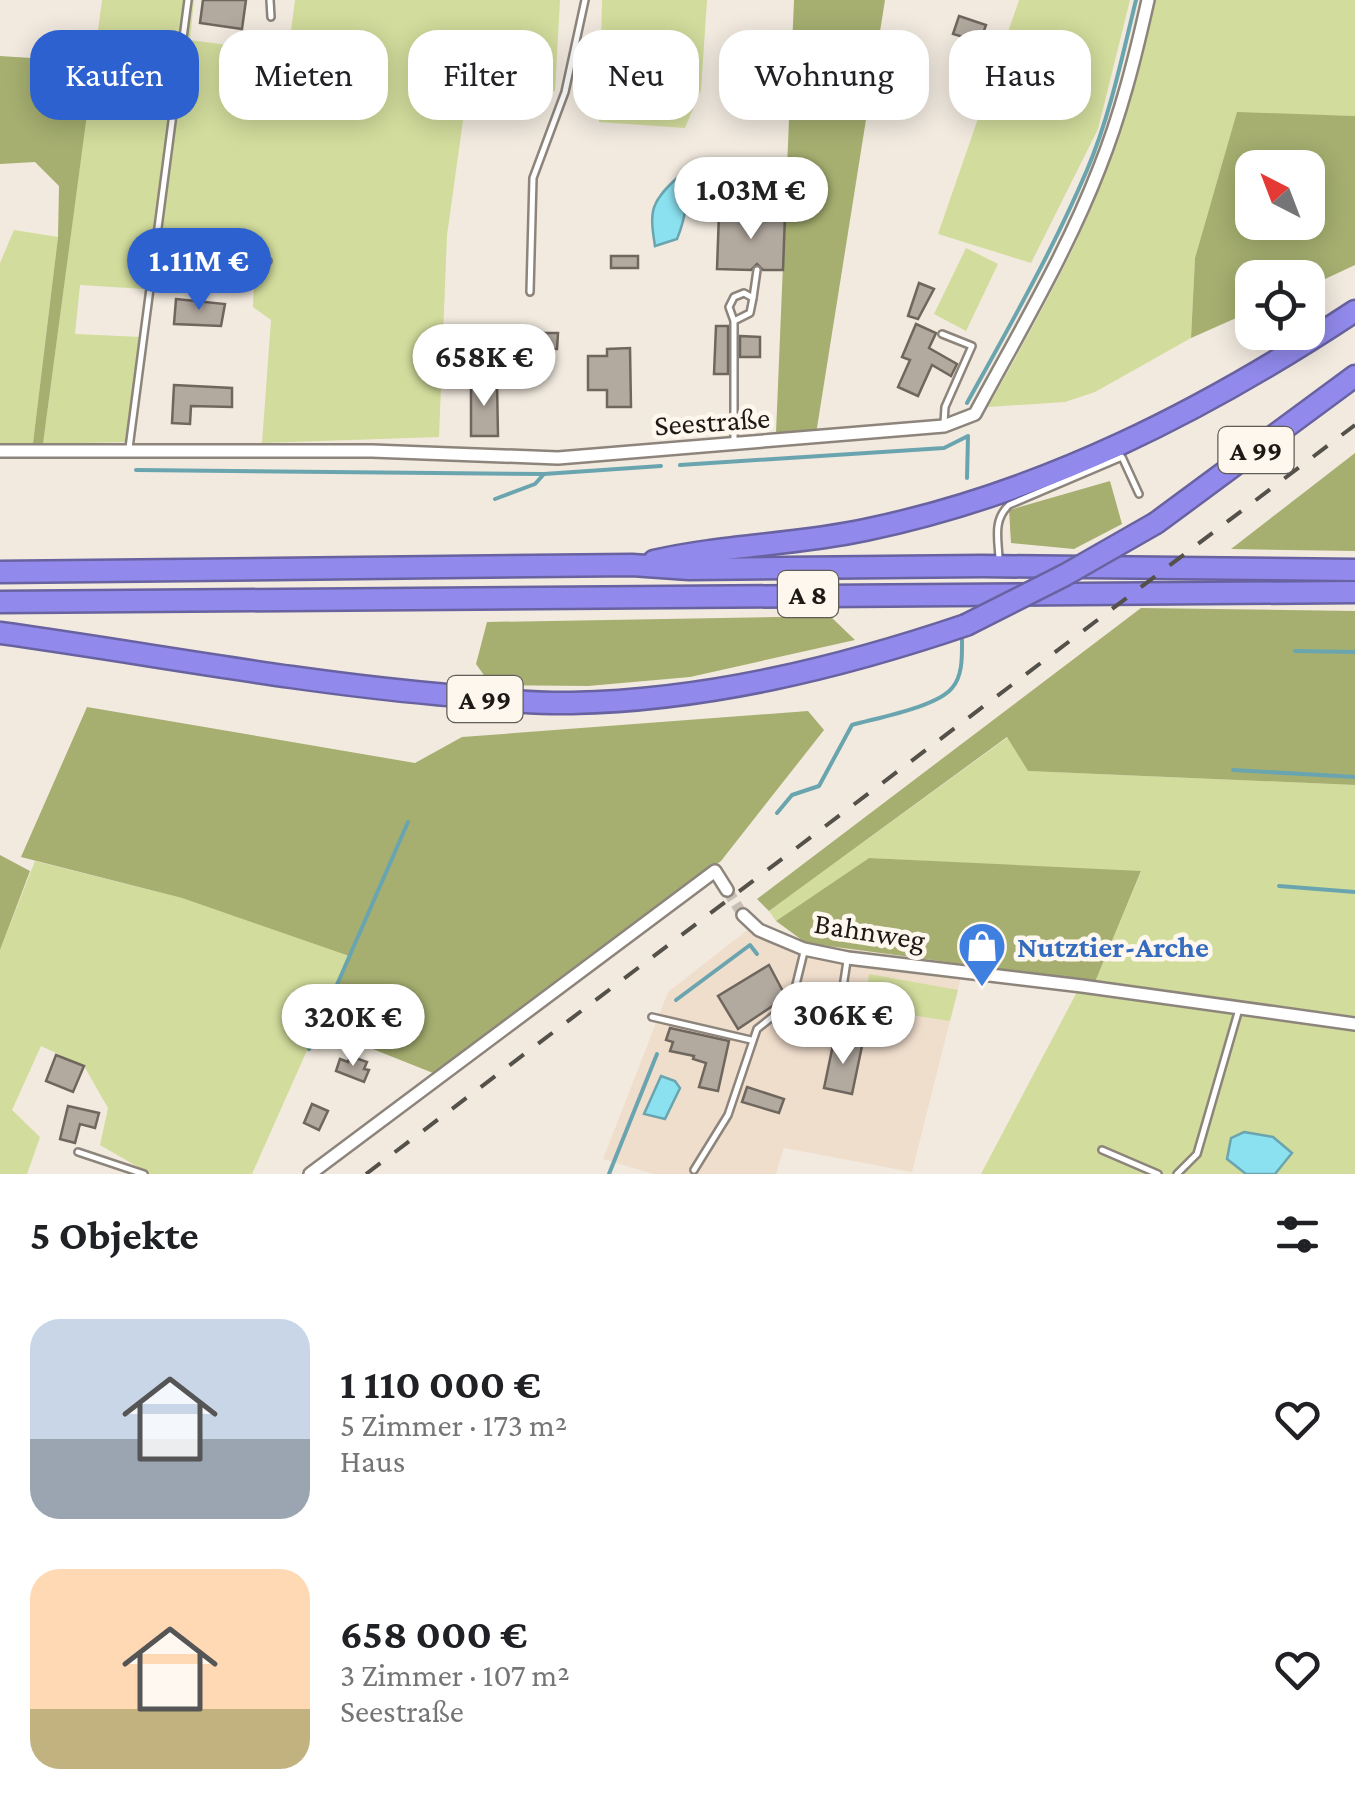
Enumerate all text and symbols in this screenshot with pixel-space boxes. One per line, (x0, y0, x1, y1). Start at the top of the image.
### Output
chip: Kaufen (30, 30, 199, 120)
chip: Mieten (219, 30, 388, 120)
chip: Filter (408, 30, 553, 120)
chip: Neu (573, 30, 699, 120)
chip: Wohnung (719, 30, 929, 120)
chip: Haus (949, 30, 1091, 120)
north arrow (1235, 150, 1325, 240)
map controls (1235, 150, 1325, 350)
pin: 1.03M € (659, 157, 843, 242)
text: 1.03M € (696, 171, 806, 207)
pin: 1.11M € (107, 228, 291, 313)
text: 1.11M € (149, 242, 249, 278)
button: locate (1235, 260, 1325, 350)
pin: 658K € (403, 324, 565, 409)
text: 658K € (435, 338, 533, 374)
street label: Seestraße (653, 400, 771, 442)
road number: A 99 (1218, 427, 1294, 473)
road number: A 8 (778, 571, 838, 617)
road number: A 99 (448, 676, 522, 722)
street label: Bahnweg (812, 906, 928, 957)
shop icon: Nutztier-Arche (956, 920, 1008, 988)
place label: Nutztier-Arche (1017, 930, 1209, 963)
pin: 306K € (762, 982, 924, 1067)
pin: 320K € (272, 984, 434, 1069)
text: 306K € (793, 996, 893, 1032)
text: 320K € (304, 998, 402, 1034)
icon: filters (1270, 1207, 1325, 1262)
text: 5 Objekte (30, 1211, 199, 1258)
icon: home (110, 1359, 230, 1479)
text: 1 110 000 € (340, 1360, 541, 1407)
icon: heart (1270, 1392, 1325, 1447)
text: 5 Zimmer · 173 m² (340, 1407, 567, 1443)
text: Haus (340, 1443, 405, 1479)
icon: home (110, 1609, 230, 1729)
text: 658 000 € (340, 1610, 528, 1657)
icon: heart (1270, 1642, 1325, 1697)
text: 3 Zimmer · 107 m² (340, 1657, 570, 1693)
text: Seestraße (340, 1693, 464, 1729)

